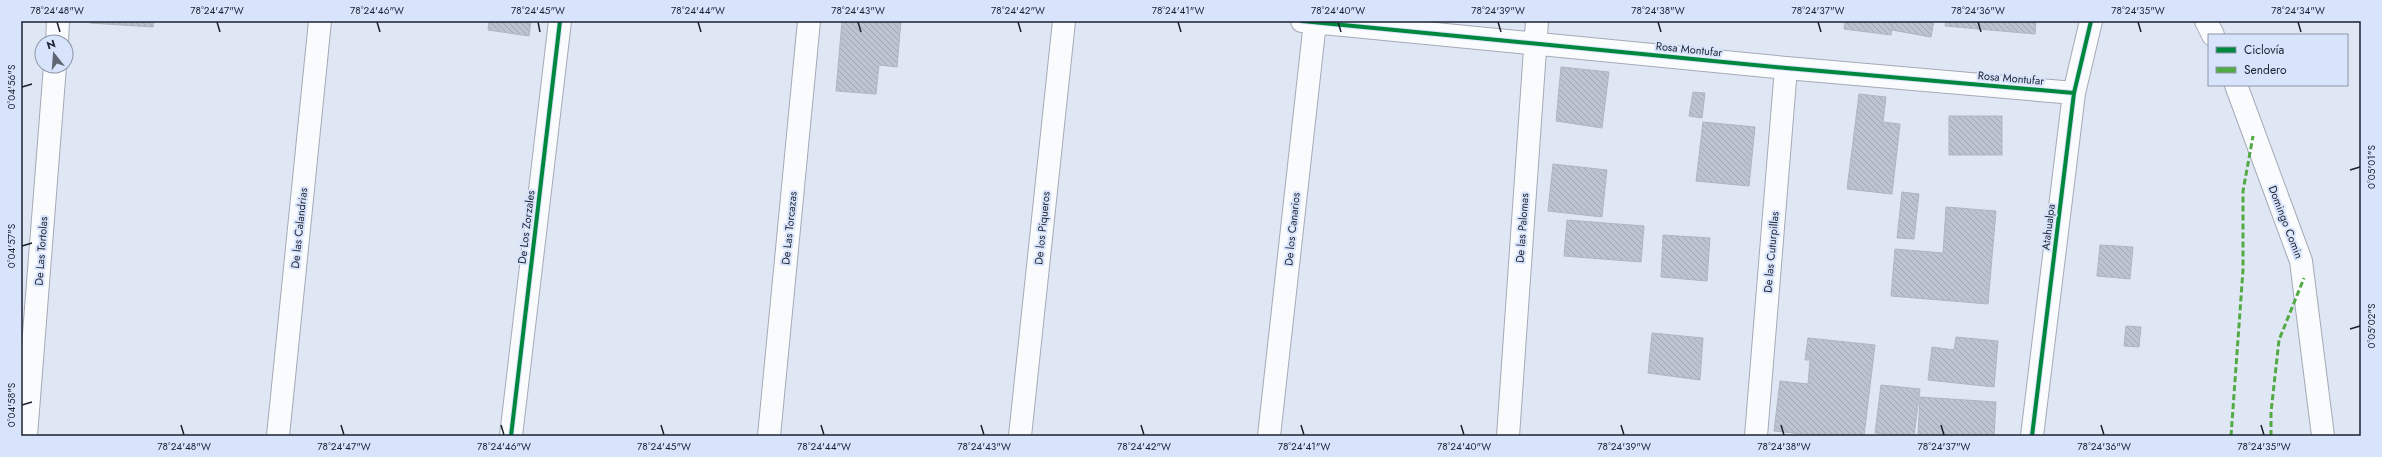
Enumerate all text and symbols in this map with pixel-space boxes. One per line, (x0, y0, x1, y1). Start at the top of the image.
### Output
text: 78°24'48"W (30, 3, 84, 18)
text: 78°24'47"W (190, 3, 244, 18)
text: 78°24'46"W (350, 3, 404, 18)
text: 78°24'45"W (511, 3, 565, 18)
text: 78°24'44"W (671, 3, 725, 18)
text: 78°24'43"W (831, 3, 885, 18)
text: 78°24'42"W (991, 3, 1045, 18)
text: 78°24'41"W (1152, 3, 1204, 18)
text: 78°24'40"W (1311, 3, 1365, 18)
text: 78°24'39"W (1471, 3, 1525, 18)
text: 78°24'38"W (1631, 3, 1685, 18)
text: 78°24'37"W (1792, 3, 1845, 18)
text: 78°24'36"W (1951, 3, 2005, 18)
text: 78°24'35"W (2111, 3, 2165, 18)
text: 78°24'34"W (2271, 3, 2325, 18)
north arrow (34, 34, 74, 74)
legend (2208, 34, 2348, 86)
text: N (45, 36, 58, 53)
street label: Rosa Montufar (1655, 38, 1723, 60)
text: Ciclovía (2244, 41, 2285, 59)
text: Sendero (2244, 61, 2287, 79)
text: 0°04'56"S (4, 64, 19, 110)
street label: Rosa Montufar (1977, 67, 2045, 89)
text: 0°05'01"S (2364, 145, 2379, 189)
street label: Domingo Comin (2265, 183, 2307, 261)
street label: De las Calandrias (287, 186, 311, 269)
street label: De Los Zorzales (514, 189, 539, 265)
street label: De Las Torcazas (777, 190, 801, 265)
street label: De los Piqueros (1030, 190, 1054, 265)
street label: De los Canarios (1280, 191, 1304, 266)
street label: De las Palomas (1512, 192, 1532, 263)
street label: Atahualpa (2037, 203, 2059, 251)
street label: De las Cuturpillas (1759, 210, 1783, 293)
street label: De Las Tortolas (31, 215, 51, 286)
text: 0°04'57"S (4, 223, 19, 268)
text: 0°05'02"S (2364, 303, 2379, 349)
text: 0°04'58"S (4, 382, 19, 427)
text: 78°24'48"W (157, 439, 211, 454)
text: 78°24'47"W (317, 439, 371, 454)
text: 78°24'46"W (477, 439, 531, 454)
text: 78°24'45"W (637, 439, 691, 454)
text: 78°24'44"W (797, 439, 851, 454)
text: 78°24'43"W (957, 439, 1011, 454)
text: 78°24'42"W (1117, 439, 1171, 454)
text: 78°24'41"W (1278, 439, 1330, 454)
text: 78°24'40"W (1437, 439, 1491, 454)
text: 78°24'39"W (1597, 439, 1651, 454)
text: 78°24'38"W (1757, 439, 1811, 454)
text: 78°24'37"W (1918, 439, 1971, 454)
text: 78°24'36"W (2077, 439, 2131, 454)
text: 78°24'35"W (2237, 439, 2291, 454)

